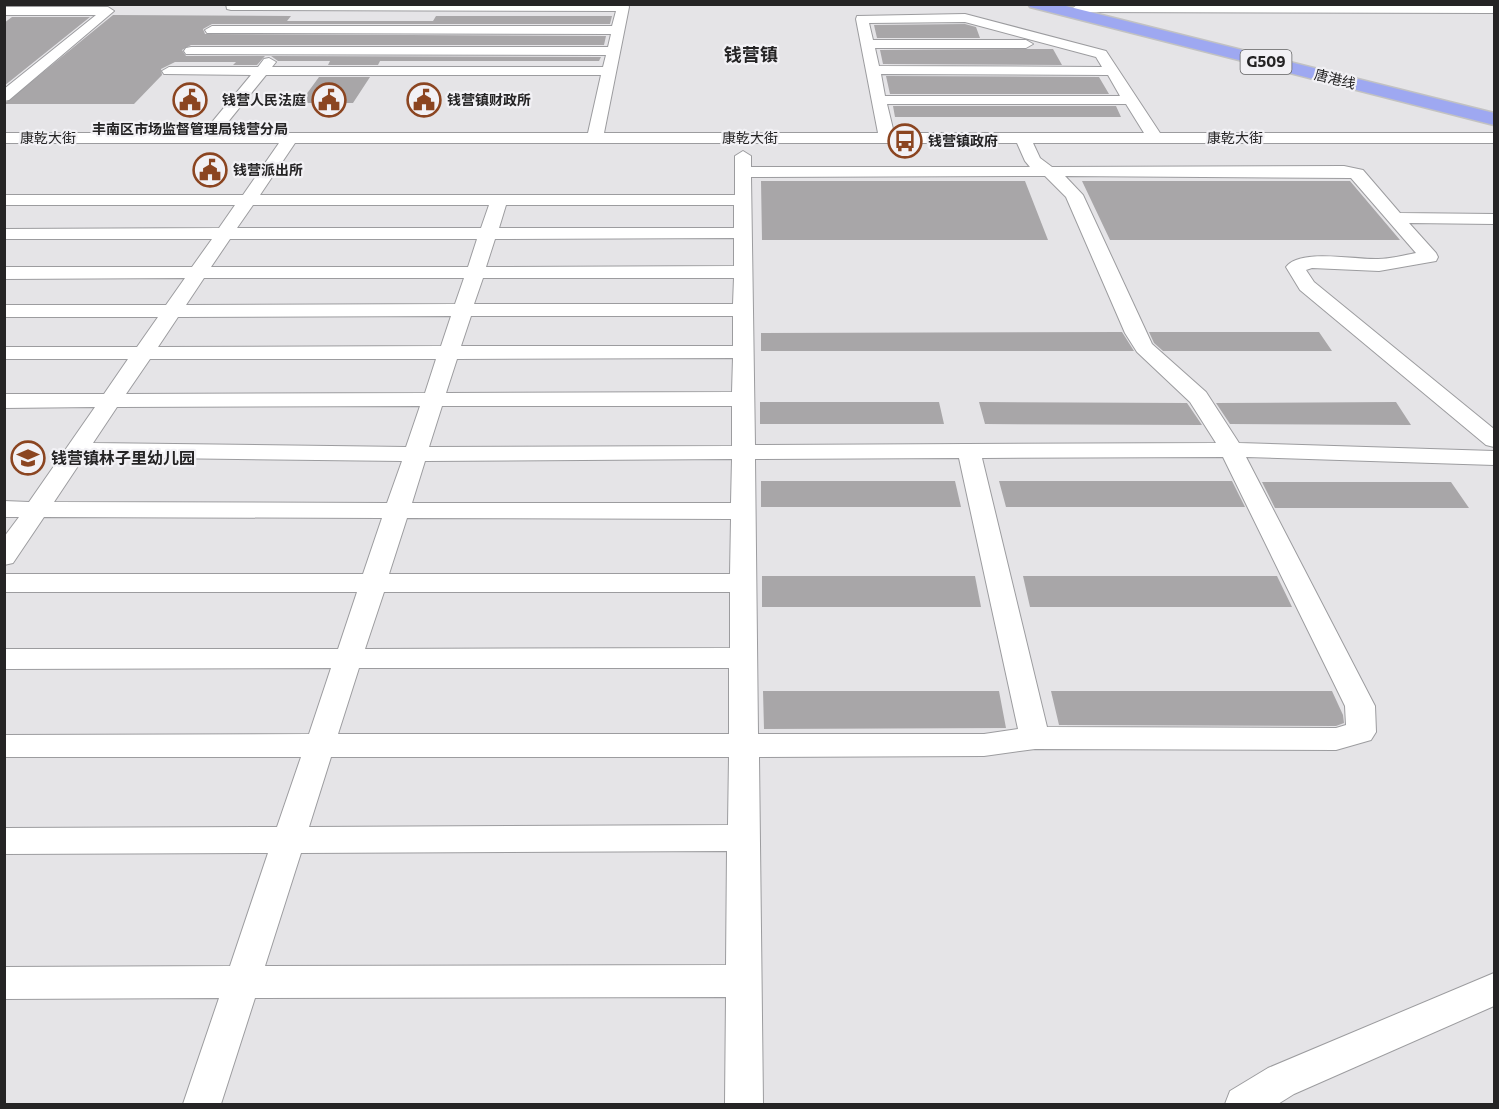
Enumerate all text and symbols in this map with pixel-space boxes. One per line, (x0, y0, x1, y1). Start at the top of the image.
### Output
district label: 钱营镇 (724, 43, 778, 65)
road number: G509 (1240, 50, 1292, 74)
street label: 唐港线 (1313, 65, 1358, 92)
public building icon: 丰南区市场监督管理局钱营分局 (172, 82, 208, 118)
public building icon: 钱营人民法庭 (311, 82, 347, 118)
public building icon: 钱营镇财政所 (406, 82, 442, 118)
place label: 钱营人民法庭 (222, 91, 306, 108)
place label: 钱营镇财政所 (447, 91, 531, 108)
place label: 丰南区市场监督管理局钱营分局 (92, 120, 288, 137)
bus stop icon: 钱营镇政府 (887, 123, 923, 159)
street label: 康乾大街 (20, 129, 76, 146)
street label: 康乾大街 (722, 129, 778, 146)
street label: 康乾大街 (1207, 129, 1263, 146)
place label: 钱营镇政府 (928, 132, 998, 149)
public building icon: 钱营派出所 (192, 152, 228, 188)
place label: 钱营派出所 (233, 161, 303, 178)
school or university icon: 钱营镇林子里幼儿园 (10, 440, 46, 476)
place label: 钱营镇林子里幼儿园 (51, 448, 195, 467)

